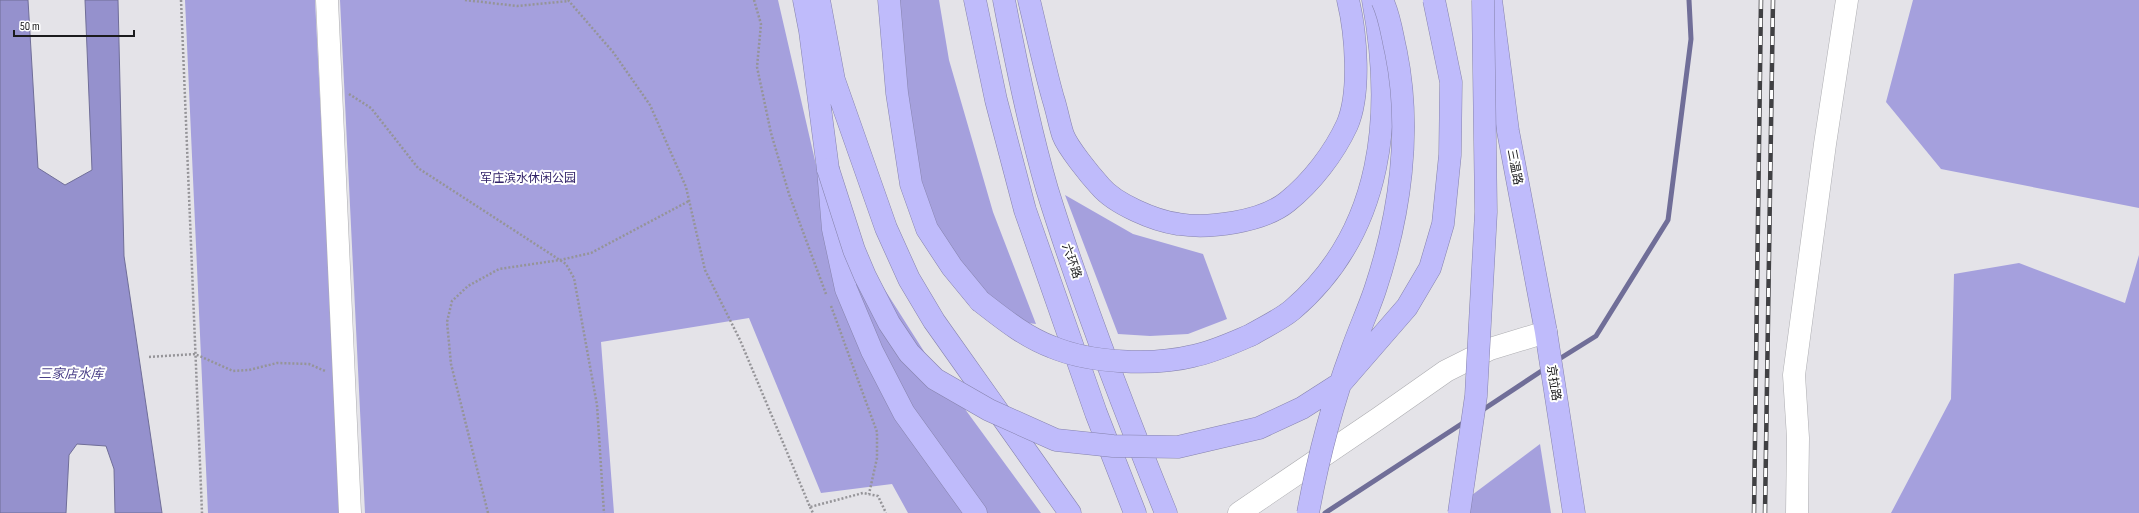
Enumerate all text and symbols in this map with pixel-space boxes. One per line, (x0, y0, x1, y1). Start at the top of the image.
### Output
scale bar (14, 12, 134, 38)
text: 50 m (20, 19, 40, 34)
street label: 三温路 (1504, 148, 1525, 186)
park label: 军庄滨水休闲公园 (480, 171, 576, 186)
street label: 六环路 (1059, 242, 1084, 281)
street label: 京拉路 (1543, 364, 1564, 402)
water label: 三家店水库 (38, 366, 105, 382)

